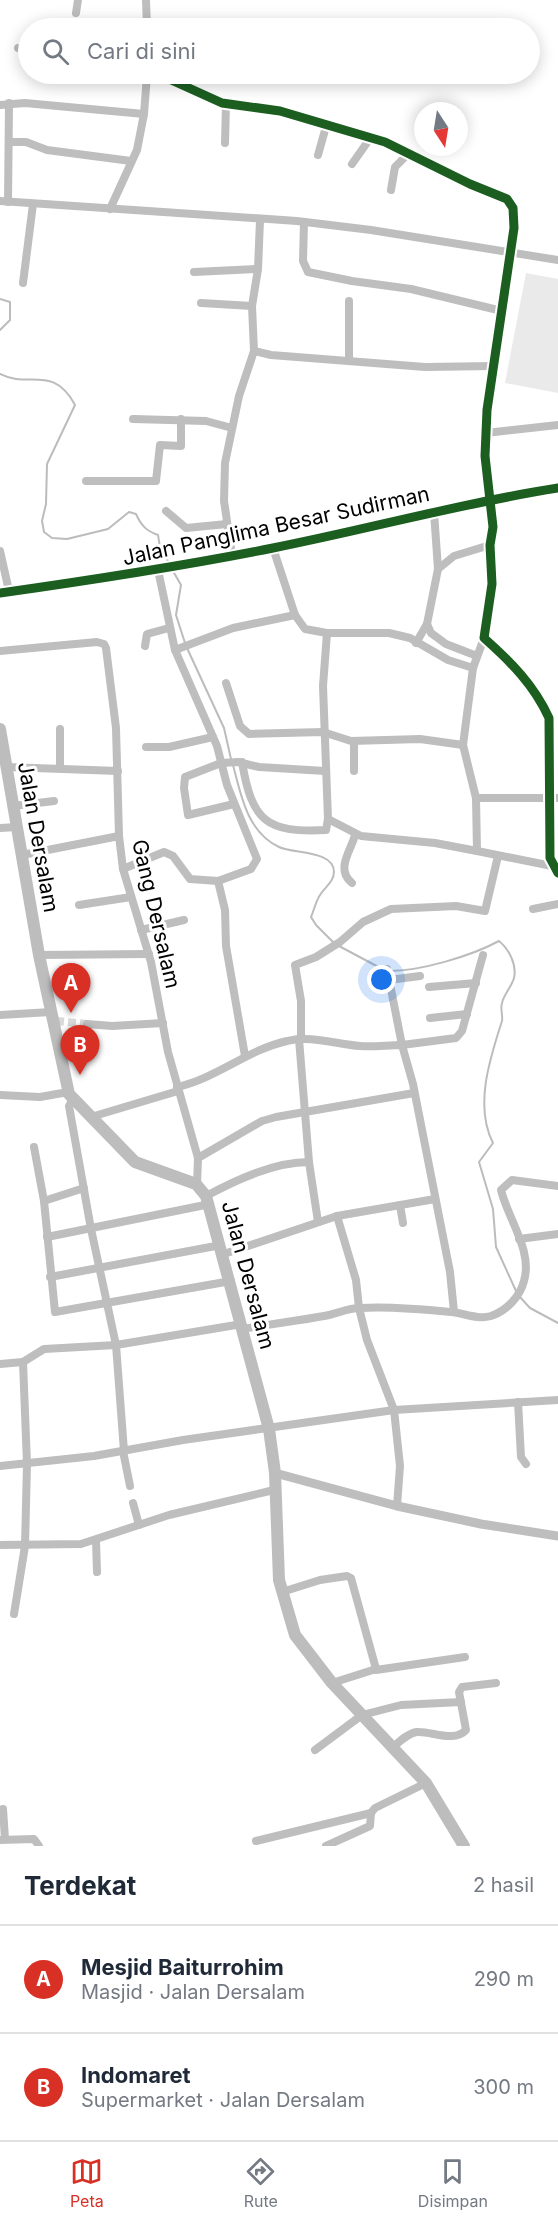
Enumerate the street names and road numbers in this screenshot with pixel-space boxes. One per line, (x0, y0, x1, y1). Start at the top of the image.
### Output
street label: Jalan Panglima Besar Sudirman (120, 481, 432, 570)
street label: Jalan Dersalam (13, 760, 64, 914)
street label: Gang Dersalam (127, 837, 186, 991)
street label: Jalan Dersalam (217, 1198, 280, 1352)

